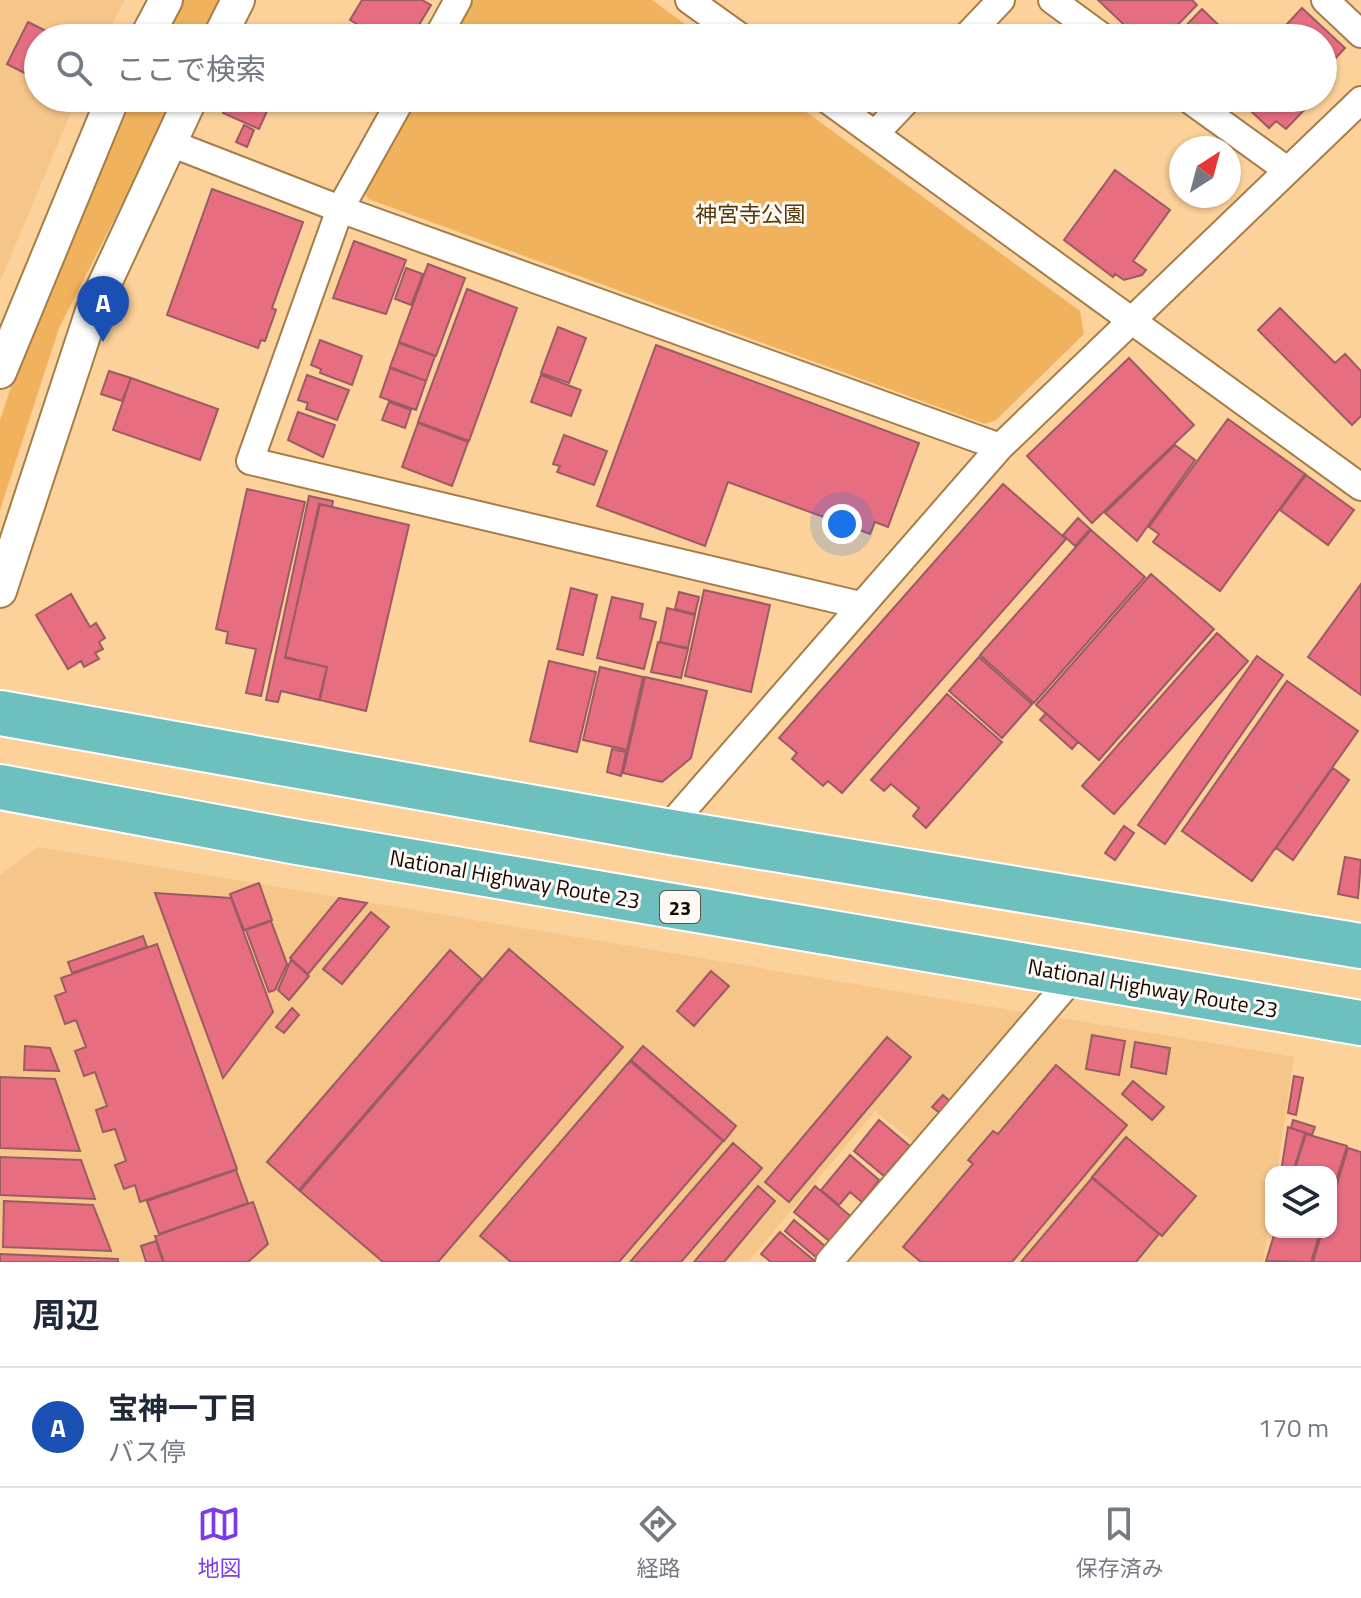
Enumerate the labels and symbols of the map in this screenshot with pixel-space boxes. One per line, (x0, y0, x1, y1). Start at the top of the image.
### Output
north arrow (1169, 136, 1241, 208)
park label: 神宮寺公園 (695, 197, 805, 231)
pin: A (77, 276, 129, 342)
your location (822, 504, 862, 544)
street label: National Highway Route 23 (387, 840, 643, 918)
road number: 23 (660, 891, 700, 923)
street label: National Highway Route 23 (1025, 949, 1281, 1027)

